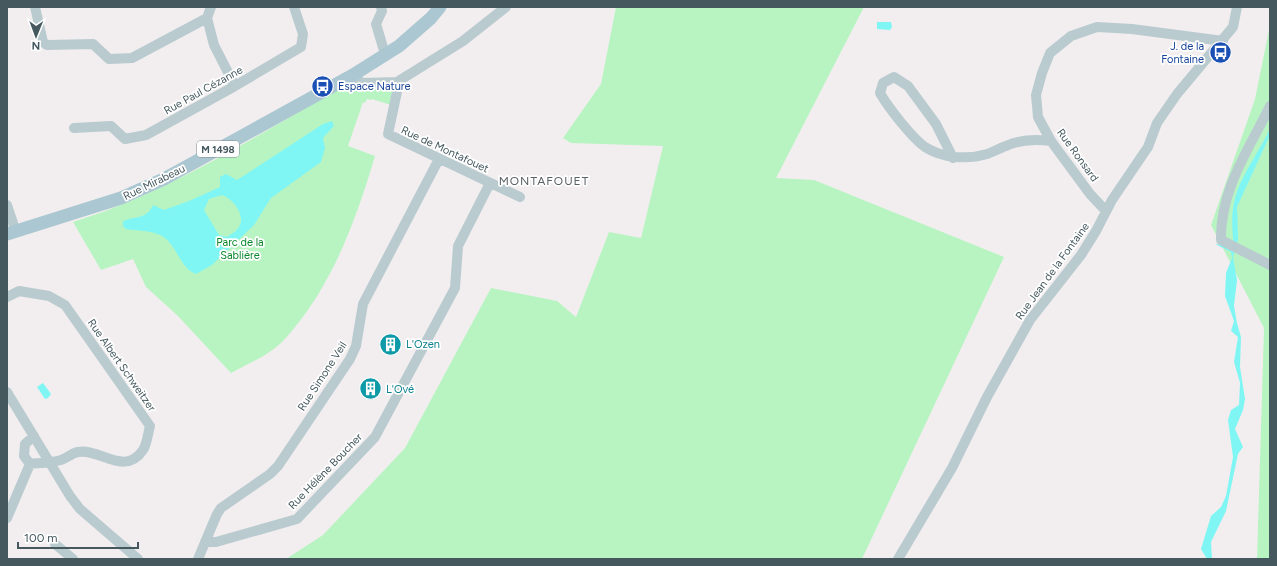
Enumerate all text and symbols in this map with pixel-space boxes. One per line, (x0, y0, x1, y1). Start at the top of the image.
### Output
north arrow (16, 16, 56, 56)
text: N (31, 39, 40, 52)
bus stop icon: J. de la Fontaine (1207, 39, 1233, 65)
place label: J. de la Fontaine (1161, 40, 1204, 66)
street label: Rue Paul Cézanne (162, 63, 245, 117)
bus stop icon: Espace Nature (310, 73, 336, 99)
place label: Espace Nature (338, 80, 411, 93)
street label: Rue de Montafouet (399, 123, 491, 175)
street label: Rue Ronsard (1054, 126, 1101, 184)
road number: M 1498 (197, 141, 239, 157)
street label: Rue Mirabeau (121, 162, 187, 203)
district label: MONTAFOUET (499, 174, 589, 188)
street label: Rue Jean de la Fontaine (1013, 220, 1092, 322)
park label: Parc de la Sablière (216, 236, 264, 262)
street label: Rue Albert Schweitzer (85, 317, 159, 414)
building icon: L'Ozen (378, 331, 404, 357)
place label: L'Ozen (406, 338, 440, 351)
street label: Rue Simone Veil (295, 339, 350, 413)
building icon: L'Ové (357, 376, 383, 402)
place label: L'Ové (386, 383, 414, 396)
street label: Rue Hélène Boucher (286, 431, 365, 512)
scale bar (18, 524, 138, 550)
text: 100 m (24, 531, 58, 545)

